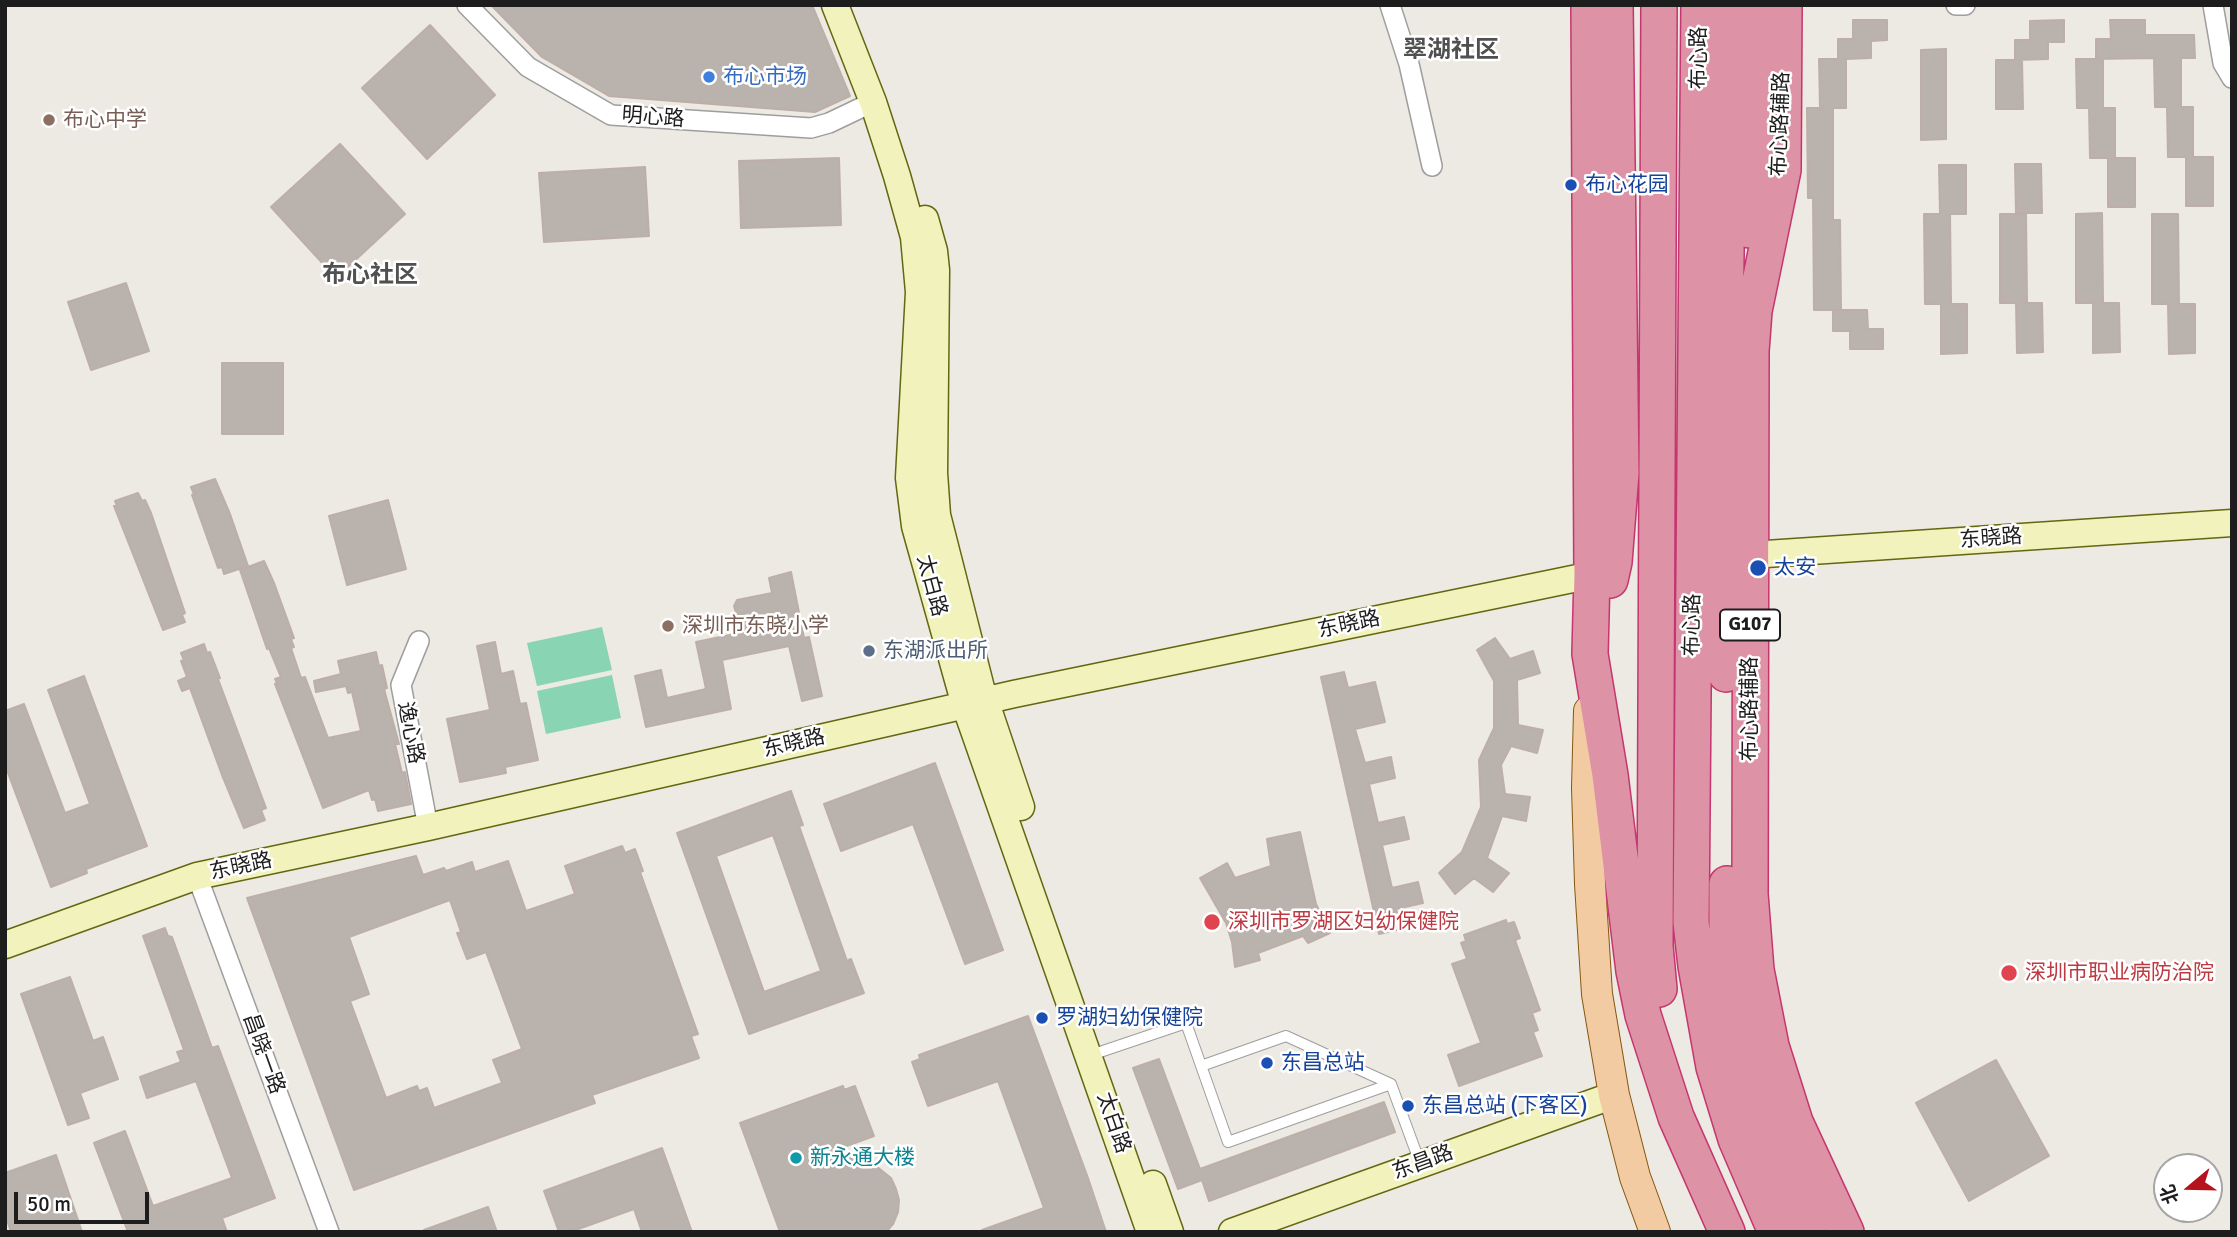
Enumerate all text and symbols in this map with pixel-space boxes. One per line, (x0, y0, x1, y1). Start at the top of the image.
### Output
street label: 布心路 (1686, 27, 1712, 89)
district label: 翠湖社区 (1403, 37, 1499, 65)
place label: 布心市场 (723, 64, 807, 90)
marker: 布心市场 (701, 69, 717, 85)
street label: 布心路辅路 (1767, 71, 1795, 177)
street label: 明心路 (621, 103, 685, 133)
place label: 布心中学 (63, 107, 147, 133)
marker: 布心中学 (41, 112, 57, 128)
place label: 布心花园 (1585, 172, 1669, 198)
marker: 布心花园 (1563, 177, 1579, 193)
district label: 布心社区 (322, 262, 418, 290)
street label: 东晓路 (1959, 524, 2023, 554)
street label: 太白路 (911, 552, 951, 620)
place label: 太安 (1774, 555, 1816, 581)
marker: 太安 (1748, 558, 1768, 578)
street label: 布心路 (1680, 593, 1706, 657)
street label: 东晓路 (1316, 606, 1382, 644)
road number: G107 (1720, 610, 1780, 640)
place label: 深圳市东晓小学 (682, 613, 829, 639)
marker: 深圳市东晓小学 (660, 618, 676, 634)
place label: 东湖派出所 (883, 638, 988, 664)
marker: 东湖派出所 (861, 643, 877, 659)
street label: 布心路辅路 (1737, 657, 1763, 761)
street label: 逸心路 (392, 700, 428, 766)
street label: 东晓路 (760, 725, 828, 763)
street label: 东晓路 (208, 848, 274, 886)
place label: 深圳市罗湖区妇幼保健院 (1228, 909, 1459, 935)
marker: 深圳市罗湖区妇幼保健院 (1202, 912, 1222, 932)
place label: 深圳市职业病防治院 (2025, 960, 2214, 986)
marker: 深圳市职业病防治院 (1999, 963, 2019, 983)
place label: 罗湖妇幼保健院 (1056, 1005, 1203, 1031)
street label: 昌晓一路 (237, 1010, 289, 1098)
marker: 罗湖妇幼保健院 (1034, 1010, 1050, 1026)
place label: 东昌总站 (1281, 1050, 1365, 1076)
marker: 东昌总站 (1259, 1055, 1275, 1071)
street label: 太白路 (1091, 1089, 1135, 1157)
place label: 东昌总站 (下客区) (1422, 1093, 1588, 1119)
marker: 东昌总站 (下客区) (1400, 1098, 1416, 1114)
street label: 东昌路 (1389, 1140, 1457, 1186)
place label: 新永通大楼 (810, 1145, 915, 1171)
marker: 新永通大楼 (788, 1150, 804, 1166)
north arrow (2153, 1153, 2223, 1223)
scale bar (18, 1178, 152, 1222)
text: 北 (2156, 1181, 2184, 1207)
text: 50 m (27, 1191, 71, 1217)

